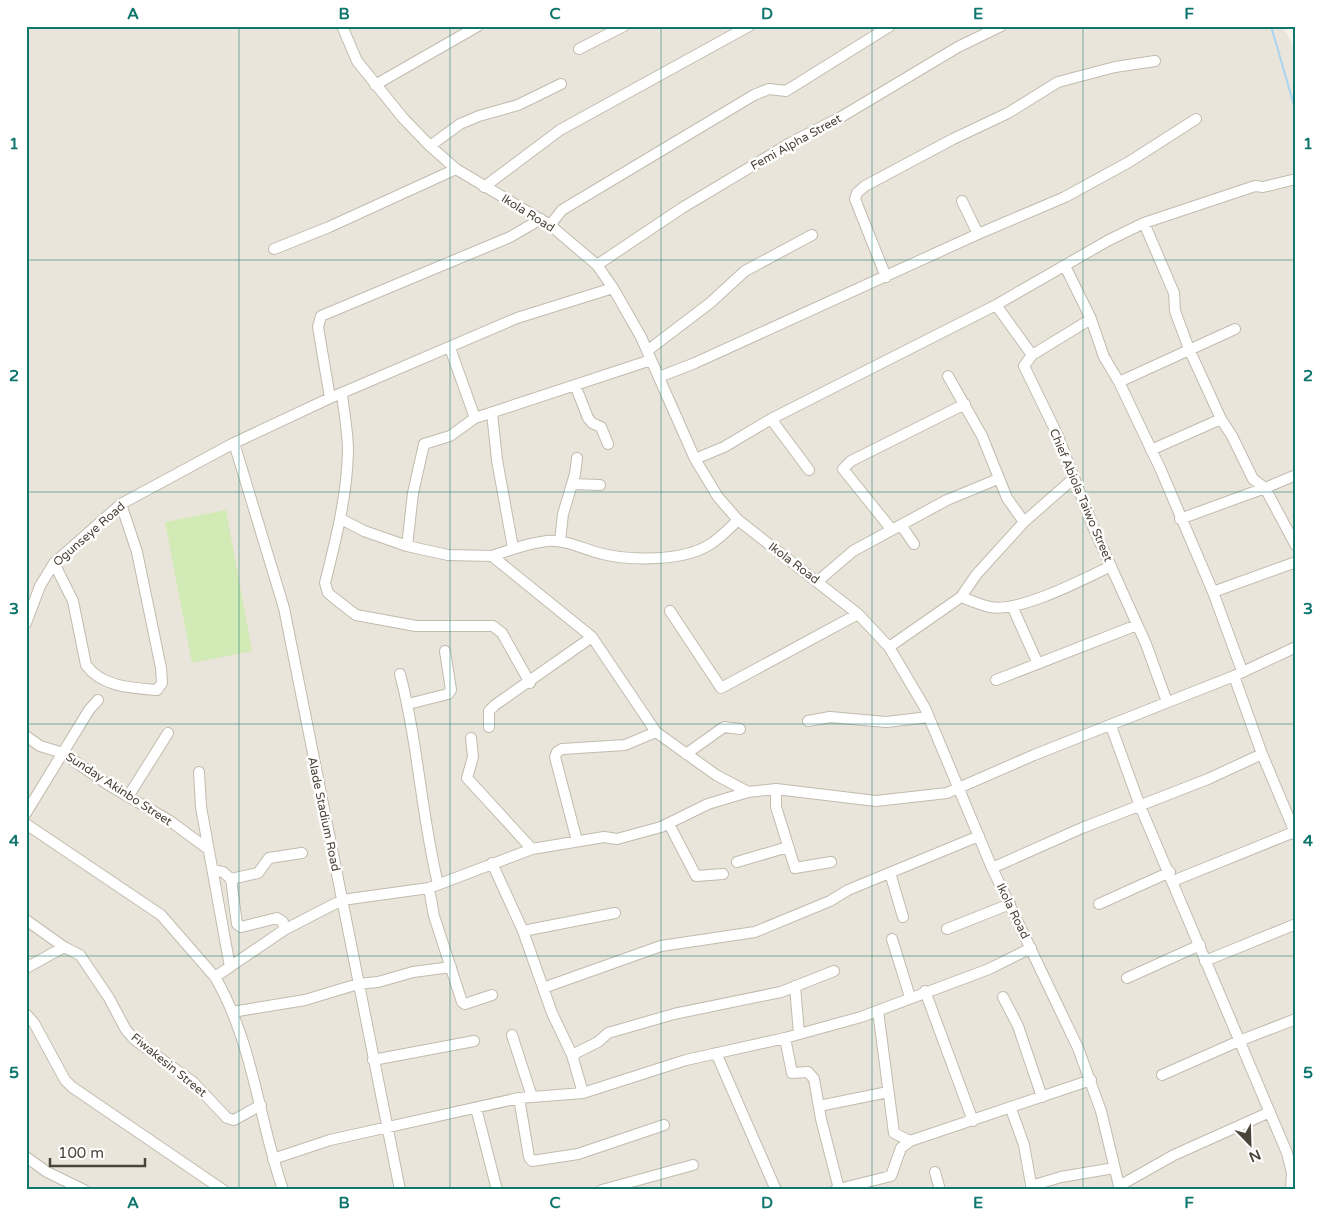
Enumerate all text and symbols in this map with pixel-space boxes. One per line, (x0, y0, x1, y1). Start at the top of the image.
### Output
text: A (127, 4, 139, 24)
text: B (338, 4, 350, 24)
text: C (549, 4, 561, 24)
text: D (761, 4, 773, 24)
text: E (973, 4, 983, 24)
text: F (1184, 4, 1194, 24)
street label: Femi Alpha Street (748, 111, 844, 173)
text: 1 (9, 134, 19, 154)
text: 1 (1303, 134, 1313, 154)
street label: Ikola Road (499, 191, 557, 235)
text: 2 (9, 366, 19, 386)
text: 2 (1303, 366, 1313, 386)
street label: Chief Abiola Taiwo Street (1047, 426, 1116, 564)
street label: Ogunseye Road (50, 499, 128, 569)
street label: Ikola Road (766, 539, 822, 587)
text: 3 (9, 599, 19, 619)
text: 3 (1303, 599, 1313, 619)
street label: Sunday Akinbo Street (63, 749, 175, 829)
street label: Alade Stadium Road (305, 755, 343, 873)
text: 4 (9, 831, 19, 851)
text: 4 (1303, 831, 1313, 851)
street label: Ikola Road (994, 881, 1032, 941)
street label: Fiwakesin Street (128, 1030, 210, 1100)
text: 5 (9, 1063, 19, 1083)
text: 5 (1303, 1063, 1313, 1083)
north arrow (1224, 1118, 1274, 1168)
scale bar (50, 1136, 145, 1168)
text: 100 m (58, 1144, 104, 1162)
text: N (1246, 1145, 1263, 1166)
text: A (127, 1193, 139, 1213)
text: B (338, 1193, 350, 1213)
text: C (549, 1193, 561, 1213)
text: D (761, 1193, 773, 1213)
text: E (973, 1193, 983, 1213)
text: F (1184, 1193, 1194, 1213)

